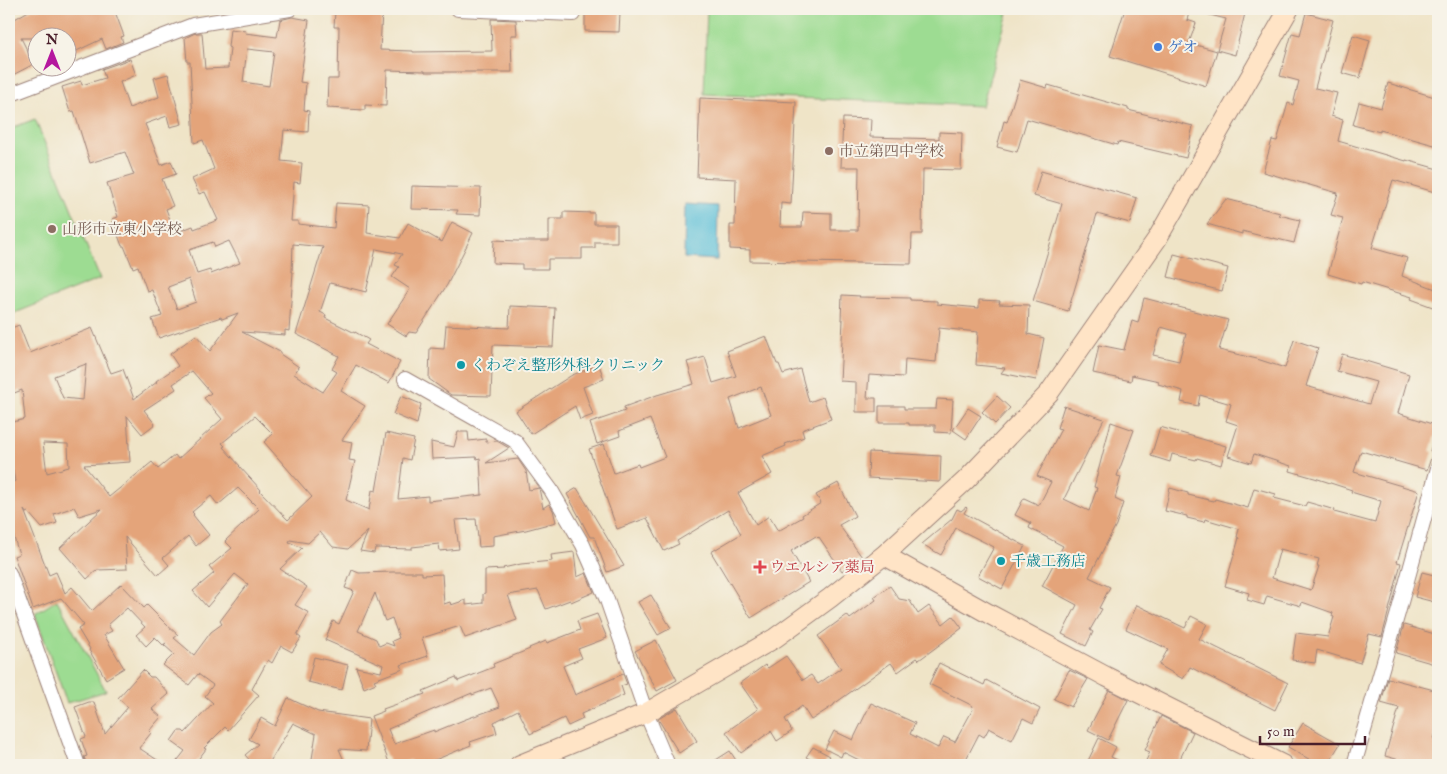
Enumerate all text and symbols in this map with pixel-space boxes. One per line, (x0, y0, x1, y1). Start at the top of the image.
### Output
north arrow (28, 28, 78, 78)
text: N (45, 31, 58, 49)
place label: ゲオ (1168, 38, 1198, 57)
marker: ゲオ (1152, 41, 1164, 53)
place label: 市立第四中学校 (839, 142, 944, 161)
marker: 市立第四中学校 (823, 145, 835, 157)
place label: 山形市立東小学校 (62, 220, 182, 239)
marker: 山形市立東小学校 (46, 223, 58, 235)
place label: くわぞえ整形外科クリニック (471, 356, 665, 375)
marker: くわぞえ整形外科クリニック (455, 359, 467, 371)
place label: 千歳工務店 (1011, 552, 1086, 571)
marker: 千歳工務店 (995, 555, 1007, 567)
place label: ウエルシア薬局 (770, 558, 875, 577)
marker: ウエルシア薬局 (754, 561, 766, 573)
scale bar (1260, 714, 1364, 746)
text: 50 m (1267, 722, 1295, 741)

